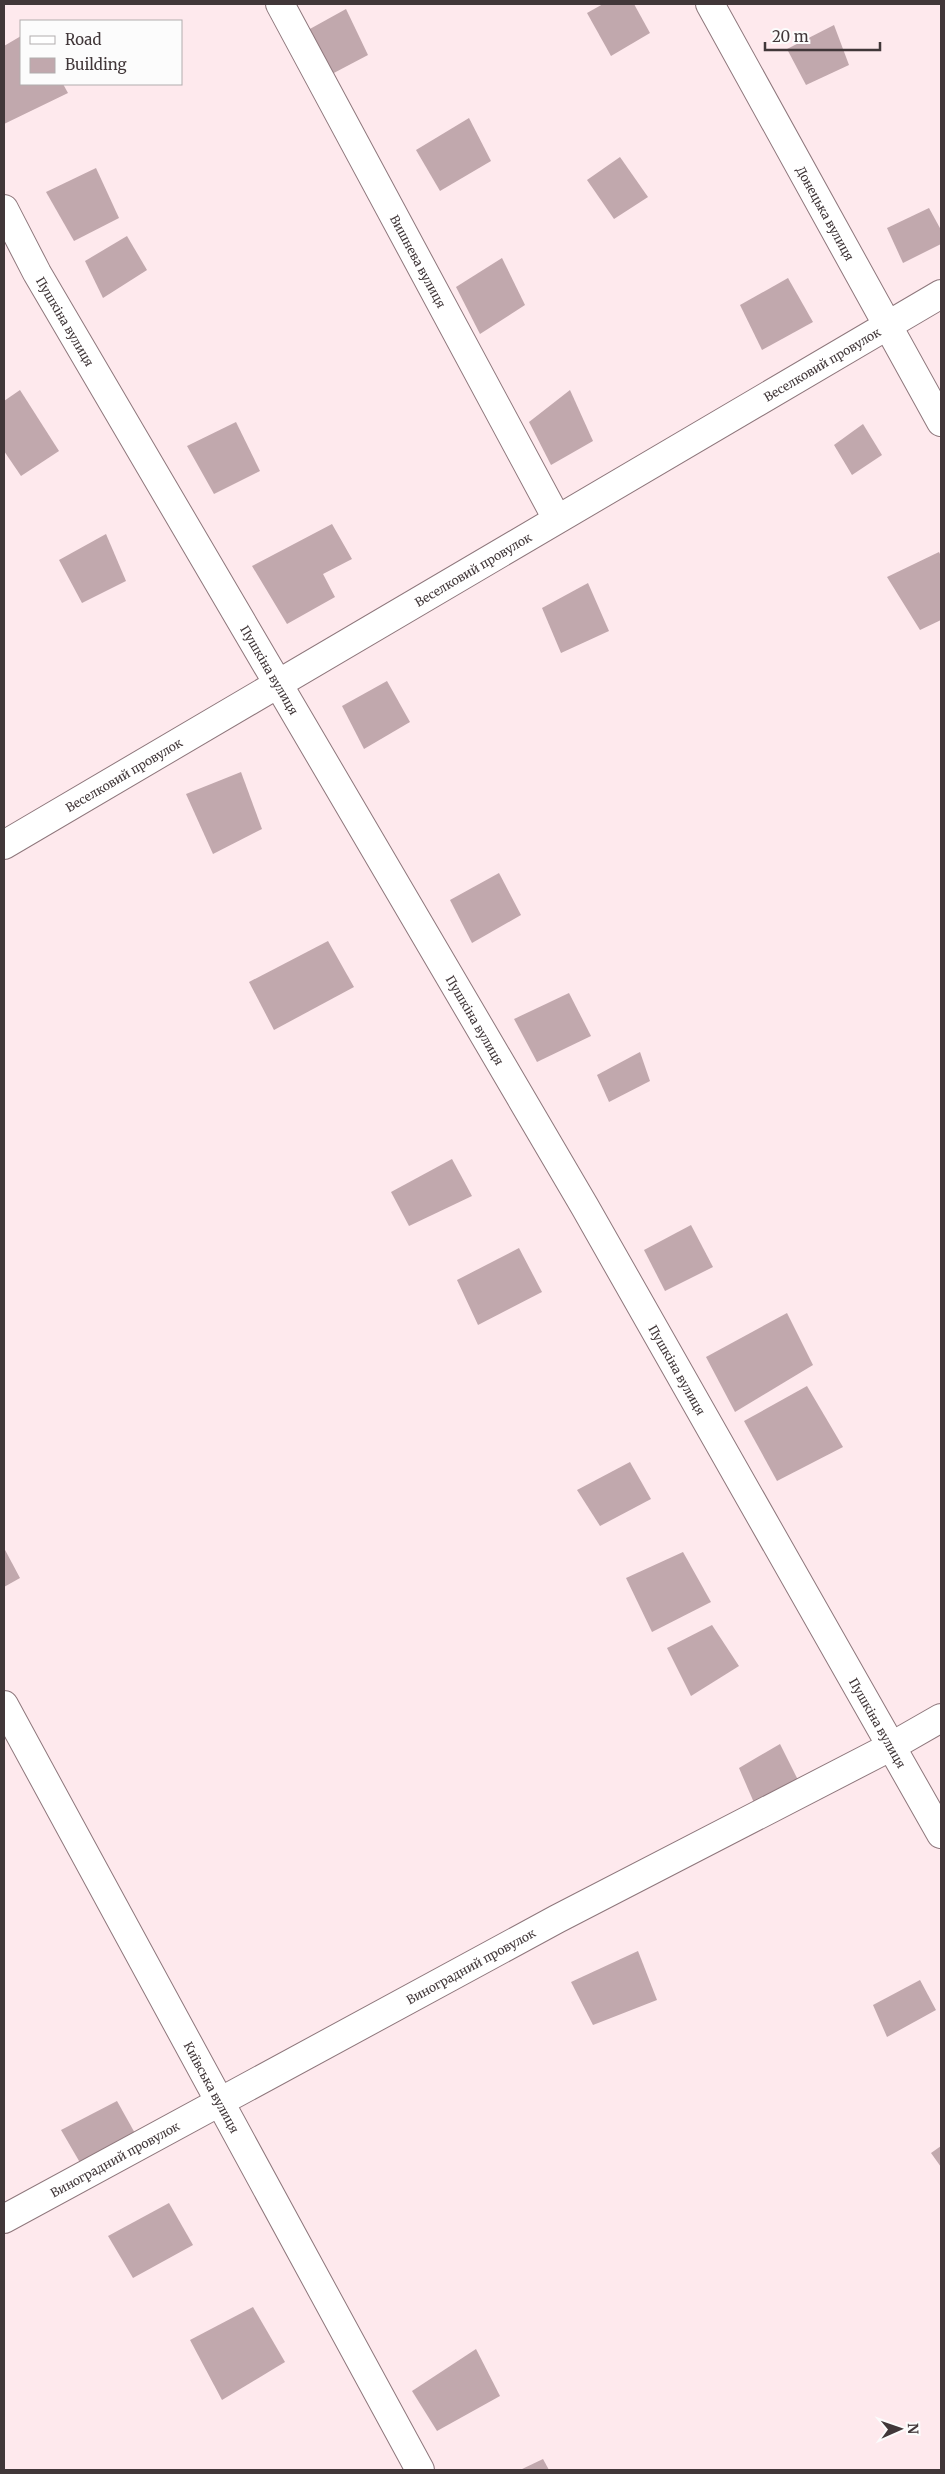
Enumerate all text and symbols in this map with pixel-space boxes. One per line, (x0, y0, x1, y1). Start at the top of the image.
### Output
legend (20, 20, 182, 85)
scale bar (765, 20, 880, 52)
text: 20 m (772, 27, 809, 46)
text: Road (65, 30, 101, 49)
text: Building (65, 55, 127, 74)
street label: Донецька вулиця (793, 163, 858, 263)
street label: Вишнева вулиця (387, 212, 449, 310)
street label: Пушкіна вулиця (33, 274, 97, 369)
street label: Веселковий провулок (761, 324, 883, 404)
street label: Веселковий провулок (412, 529, 534, 609)
street label: Пушкіна вулиця (238, 622, 302, 717)
street label: Веселковий провулок (63, 734, 185, 815)
street label: Пушкіна вулиця (443, 972, 507, 1067)
street label: Пушкіна вулиця (646, 1322, 709, 1417)
street label: Пушкіна вулиця (846, 1675, 909, 1770)
street label: Виноградний провулок (404, 1925, 538, 2007)
street label: Київська вулиця (181, 2039, 243, 2135)
street label: Виноградний провулок (48, 2118, 182, 2200)
north arrow (875, 2404, 925, 2454)
text: N (904, 2423, 922, 2434)

